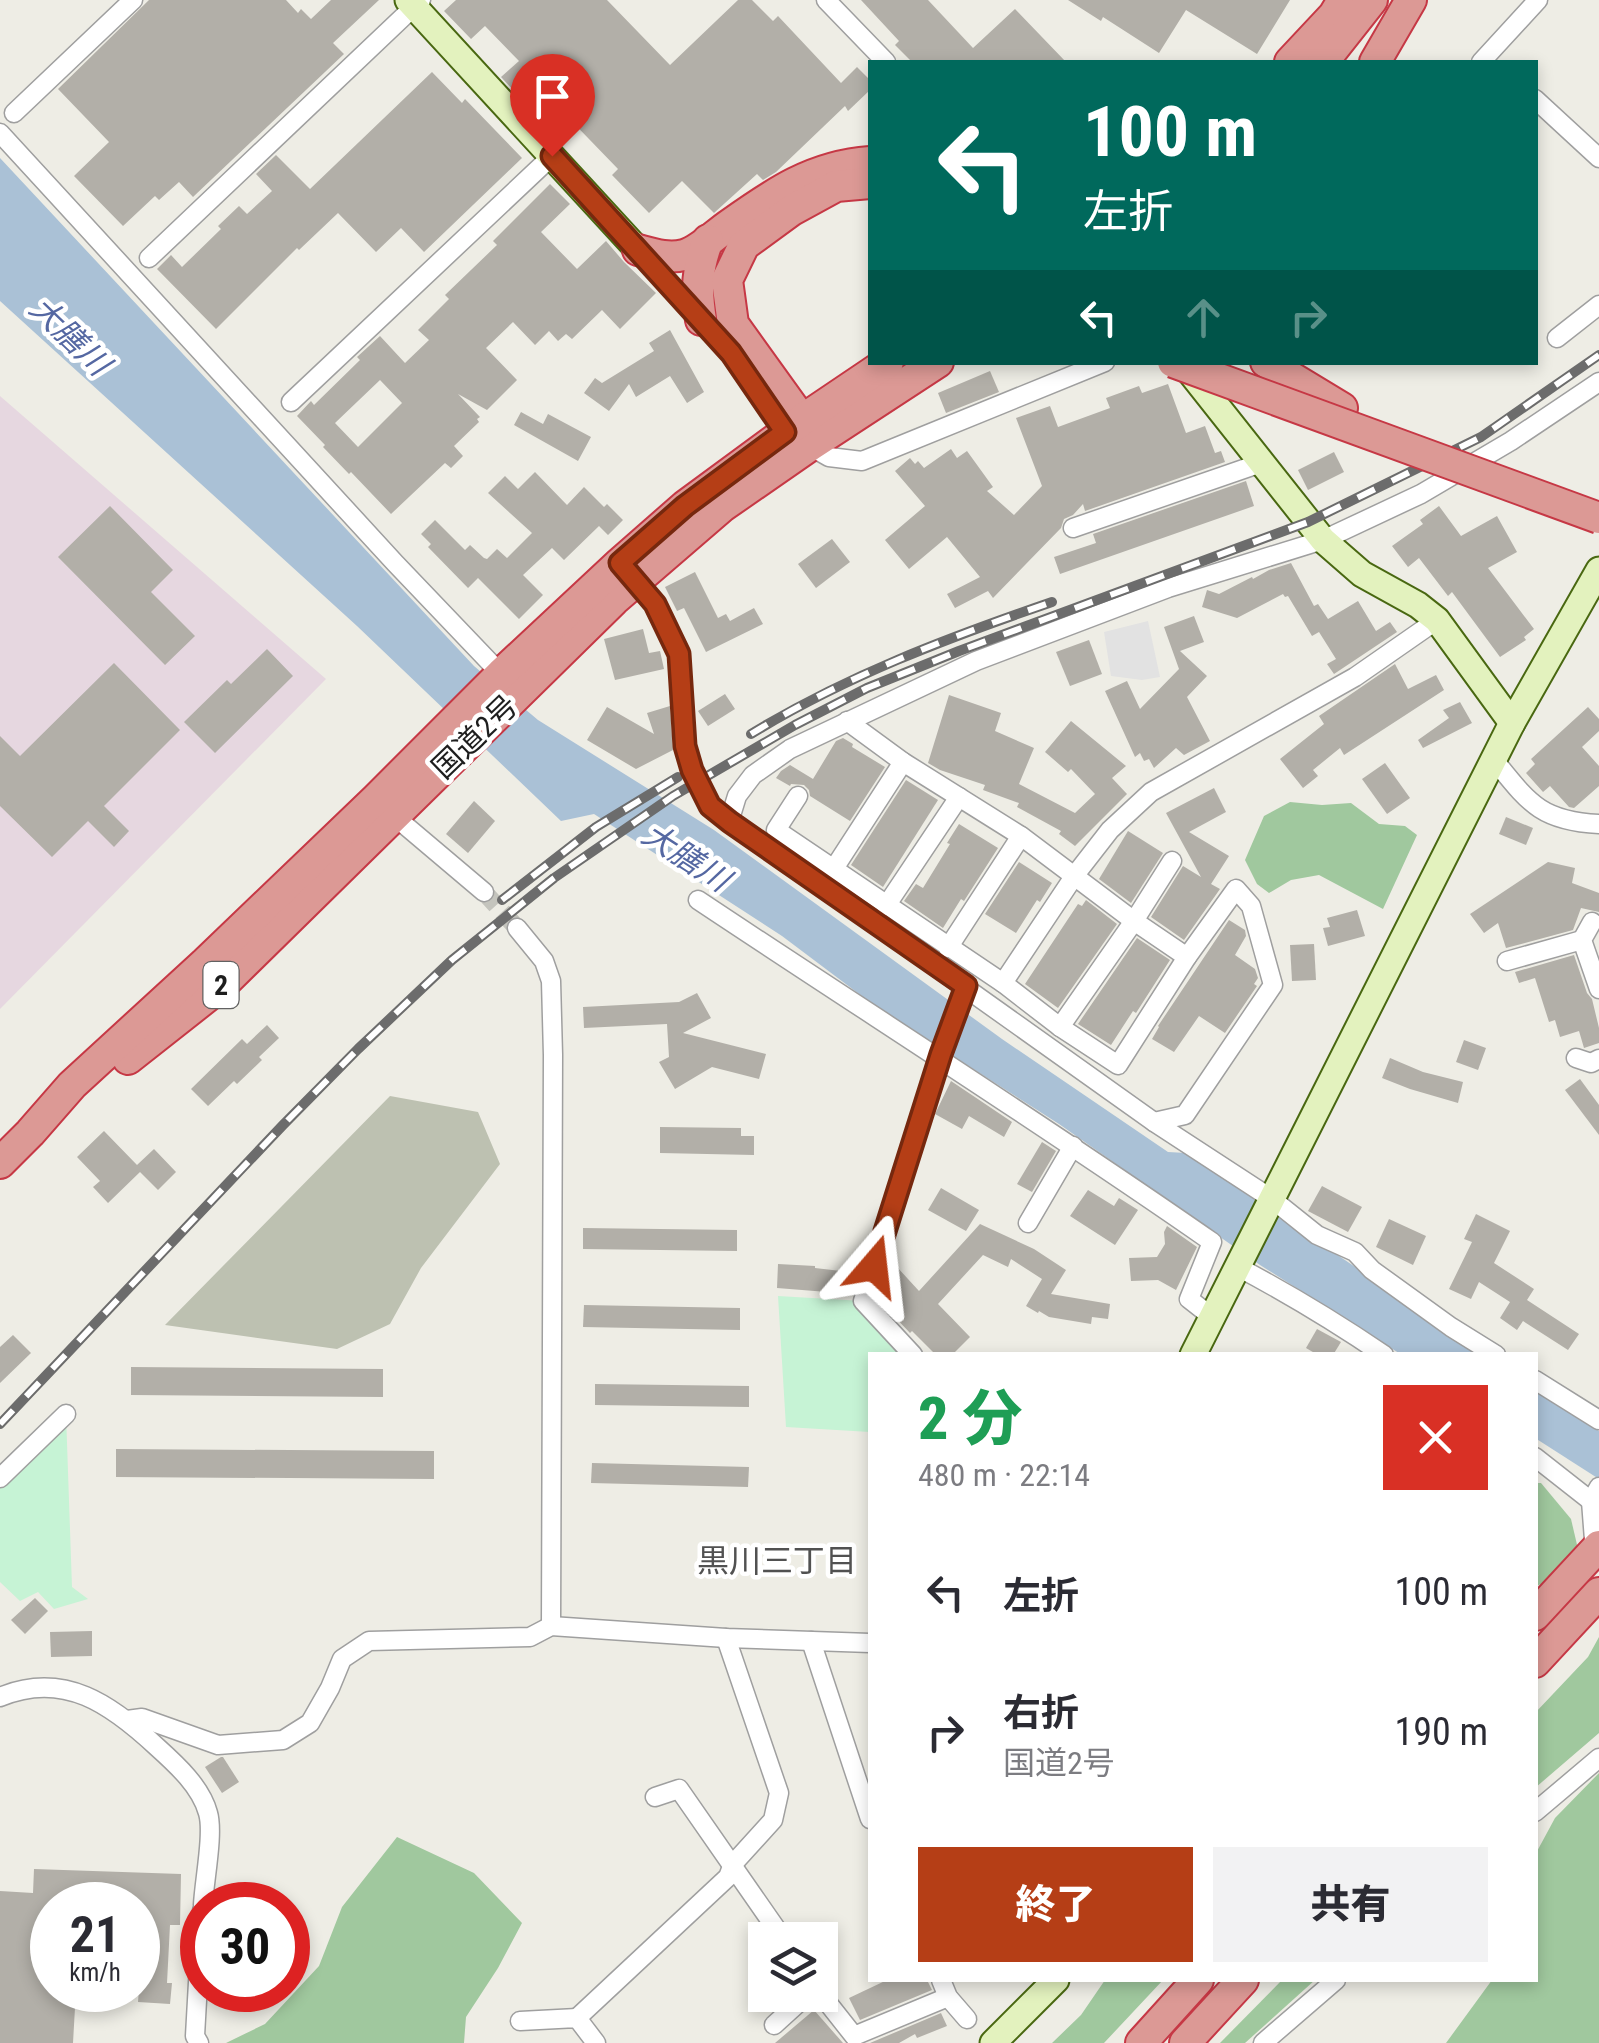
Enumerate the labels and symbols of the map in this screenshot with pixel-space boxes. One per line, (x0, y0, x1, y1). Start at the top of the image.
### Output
pin (510, 54, 595, 157)
water label: 大膳川 (22, 289, 120, 385)
street label: 国道2号 (425, 688, 525, 786)
water label: 大膳川 (635, 815, 739, 901)
road number: 2 (204, 962, 238, 1008)
position arrow (822, 1214, 926, 1318)
district label: 黒川三丁目 (697, 1542, 857, 1580)
speed limit sign: 30 (180, 1882, 310, 2012)

